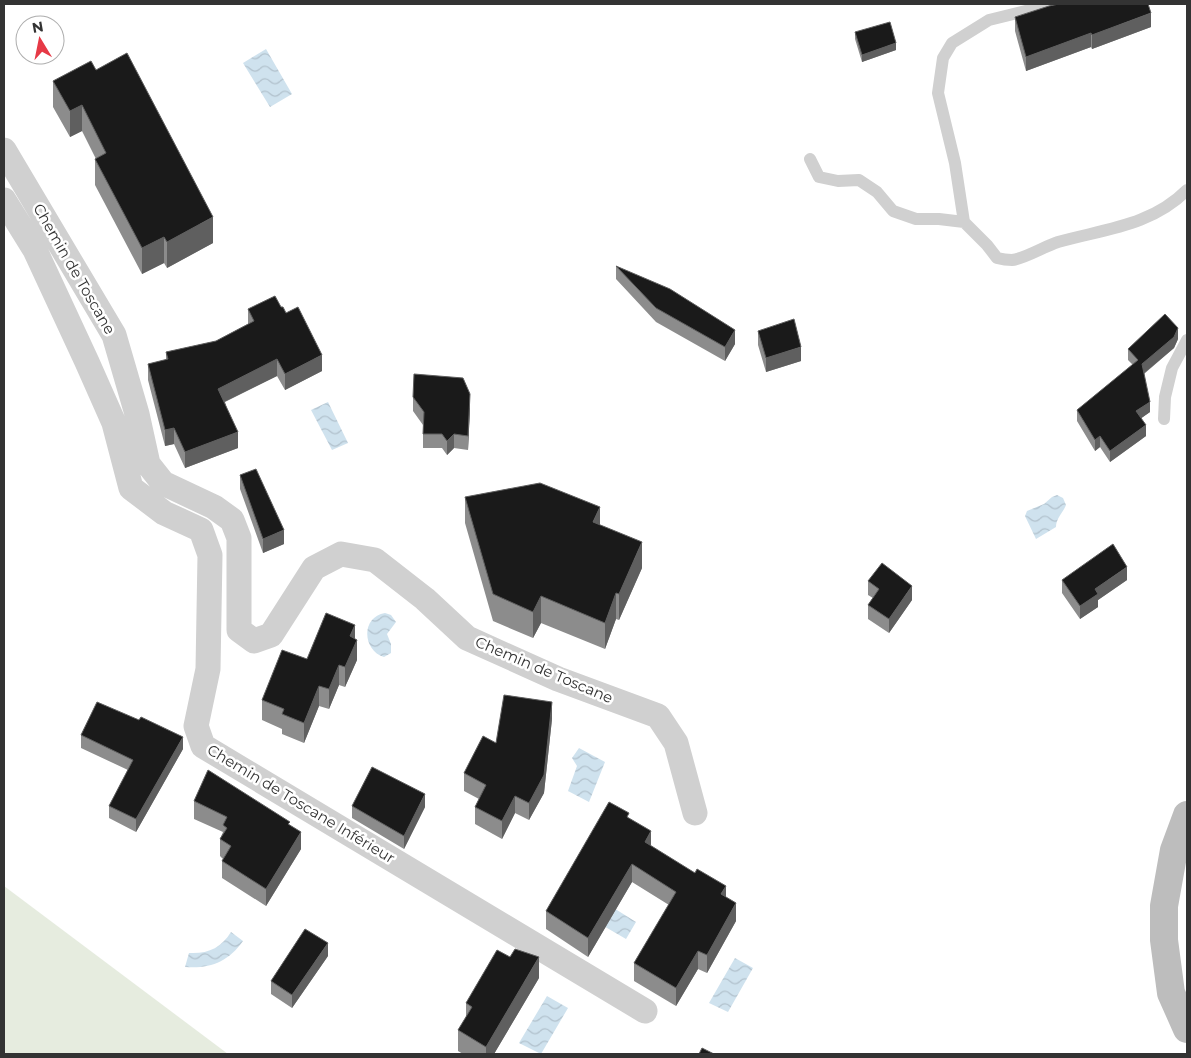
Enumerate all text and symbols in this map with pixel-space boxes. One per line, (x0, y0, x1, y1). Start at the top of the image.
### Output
north arrow (15, 15, 65, 65)
text: N (31, 17, 45, 37)
street label: Chemin de Toscane (29, 200, 120, 338)
street label: Chemin de Toscane (472, 632, 616, 707)
street label: Chemin de Toscane Inférieur (204, 740, 399, 867)

